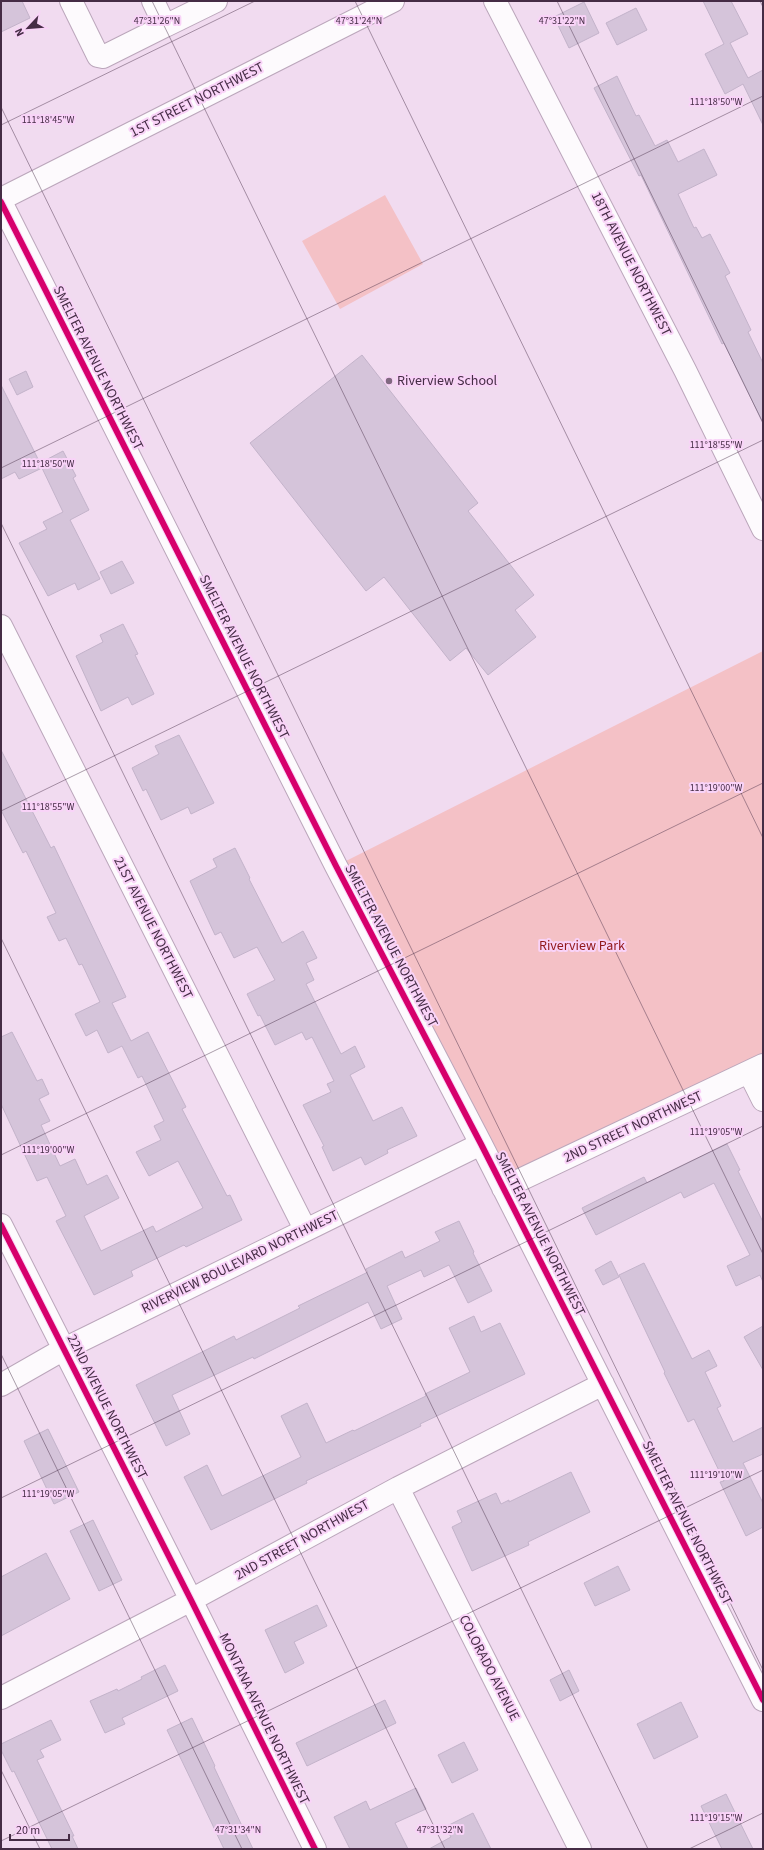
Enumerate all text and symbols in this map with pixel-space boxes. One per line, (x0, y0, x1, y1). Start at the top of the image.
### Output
north arrow (8, 8, 48, 48)
text: 47°31'26"N (134, 14, 180, 28)
text: 47°31'24"N (336, 14, 382, 28)
text: 47°31'22"N (539, 14, 585, 28)
text: N (11, 26, 28, 39)
street label: 1ST STREET NORTHWEST (127, 57, 268, 143)
text: 111°18'50"W (690, 95, 742, 109)
text: 111°18'45"W (22, 113, 74, 127)
street label: 18TH AVENUE NORTHWEST (586, 188, 676, 340)
street label: SMELTER AVENUE NORTHWEST (48, 282, 148, 454)
place label: Riverview School (397, 371, 498, 391)
marker: Riverview School (384, 376, 394, 386)
text: 111°18'55"W (690, 438, 742, 452)
text: 111°18'50"W (22, 457, 74, 471)
street label: SMELTER AVENUE NORTHWEST (194, 571, 294, 743)
text: 111°19'00"W (690, 781, 742, 795)
text: 111°18'55"W (22, 800, 74, 814)
street label: 21ST AVENUE NORTHWEST (108, 853, 198, 1003)
street label: SMELTER AVENUE NORTHWEST (339, 861, 443, 1031)
park label: Riverview Park (539, 936, 625, 956)
street label: 2ND STREET NORTHWEST (560, 1086, 706, 1168)
text: 111°19'05"W (690, 1125, 742, 1139)
text: 111°19'00"W (22, 1143, 74, 1157)
street label: SMELTER AVENUE NORTHWEST (490, 1148, 590, 1320)
street label: RIVERVIEW BOULEVARD NORTHWEST (138, 1205, 342, 1319)
street label: 22ND AVENUE NORTHWEST (62, 1331, 153, 1483)
street label: SMELTER AVENUE NORTHWEST (637, 1437, 737, 1609)
text: 111°19'10"W (690, 1468, 742, 1482)
text: 111°19'05"W (22, 1487, 74, 1501)
street label: 2ND STREET NORTHWEST (231, 1494, 373, 1585)
street label: COLORADO AVENUE (454, 1612, 524, 1724)
street label: MONTANA AVENUE NORTHWEST (214, 1630, 315, 1809)
text: 111°19'15"W (690, 1811, 742, 1825)
scale bar (10, 1816, 69, 1842)
text: 20 m (16, 1822, 40, 1839)
text: 47°31'34"N (215, 1823, 261, 1837)
text: 47°31'32"N (417, 1823, 463, 1837)

